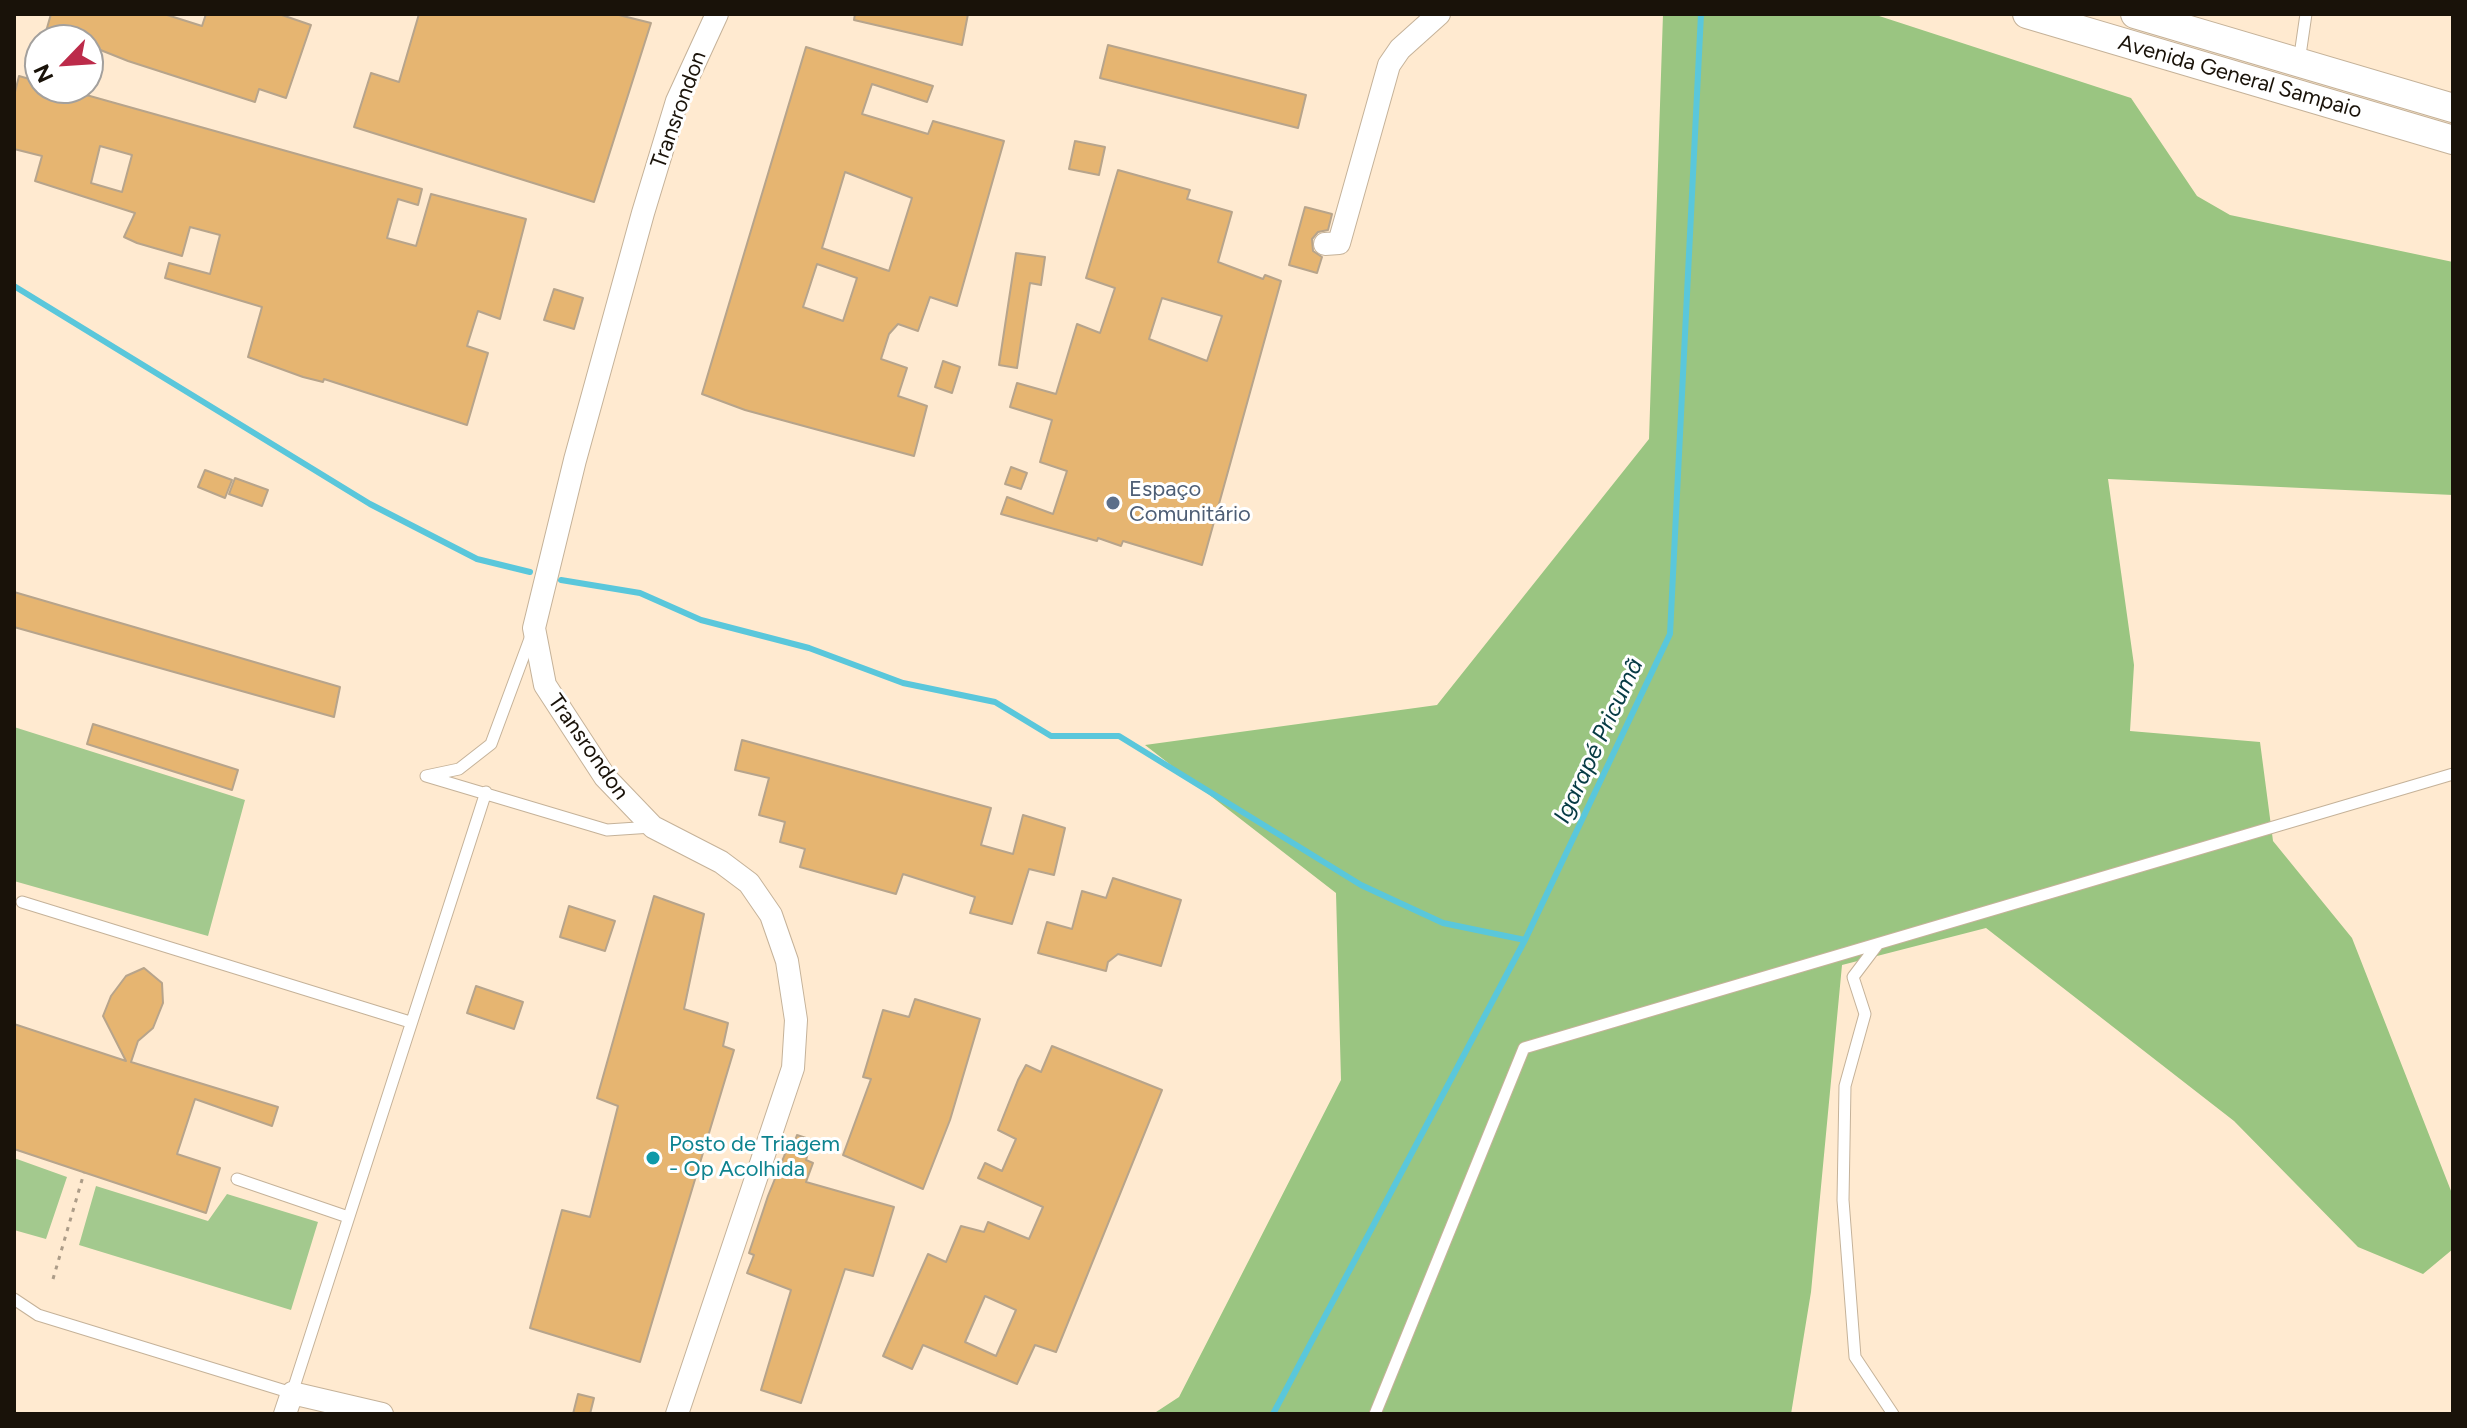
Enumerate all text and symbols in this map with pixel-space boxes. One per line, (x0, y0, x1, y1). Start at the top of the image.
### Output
north arrow (24, 24, 104, 104)
street label: Avenida General Sampaio (2115, 30, 2365, 124)
street label: Transrondon (646, 48, 712, 172)
text: N (28, 60, 59, 87)
place label: Espaço Comunitário (1129, 477, 1251, 528)
marker: Espaço Comunitário (1104, 494, 1122, 512)
water label: Igarapé Pricumã (1548, 654, 1650, 828)
street label: Transrondon (542, 689, 634, 805)
place label: Posto de Triagem - Op Acolhida (669, 1132, 840, 1184)
marker: Posto de Triagem - Op Acolhida (644, 1149, 662, 1167)

